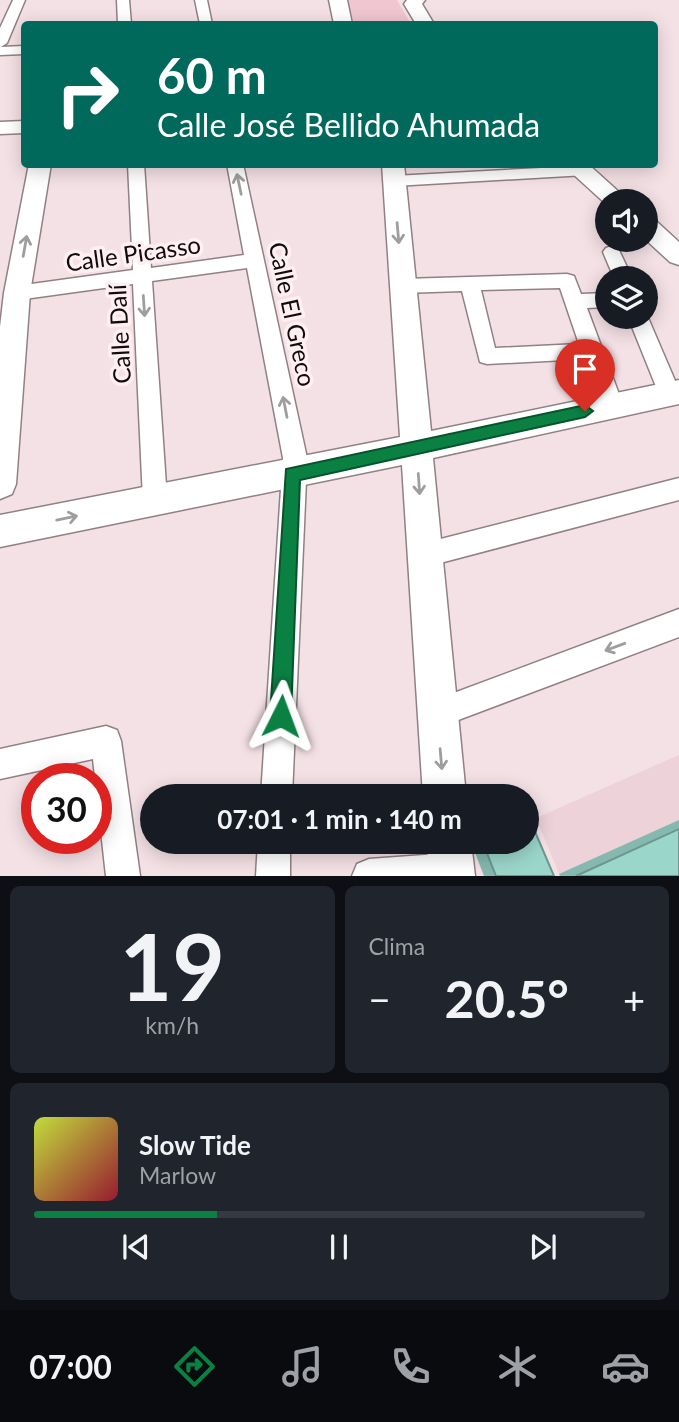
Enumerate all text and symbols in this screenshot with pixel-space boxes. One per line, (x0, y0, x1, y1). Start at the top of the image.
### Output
text: 60 m (157, 46, 267, 104)
icon: right (42, 49, 133, 140)
text: Calle José Bellido Ahumada (157, 105, 540, 144)
one-way arrow (232, 173, 245, 196)
map controls (595, 189, 658, 329)
button: sound (595, 189, 658, 252)
one-way arrow (392, 221, 405, 243)
street label: Calle Picasso (64, 229, 202, 277)
one-way arrow (19, 235, 32, 258)
street label: Calle El Greco (264, 239, 322, 389)
button: layers (595, 266, 658, 329)
street label: Calle Dalí (102, 282, 136, 384)
one-way arrow (137, 294, 150, 317)
pin (555, 339, 615, 411)
icon: arrive (566, 350, 604, 388)
one-way arrow (277, 396, 291, 419)
one-way arrow (413, 472, 426, 494)
one-way arrow (55, 510, 78, 524)
one-way arrow (605, 642, 627, 654)
position arrow (244, 679, 318, 753)
one-way arrow (435, 747, 448, 770)
speed limit sign: 30 (21, 763, 112, 854)
text: 07:01 · 1 min · 140 m (217, 803, 462, 835)
text: 19 (119, 911, 225, 1020)
text: Clima (369, 932, 425, 960)
text: 20.5° (445, 967, 569, 1029)
text: − (369, 976, 391, 1022)
text: + (623, 976, 645, 1022)
text: km/h (145, 1011, 199, 1039)
text: Slow Tide (139, 1129, 251, 1161)
text: Marlow (139, 1161, 216, 1189)
icon: previous (117, 1228, 155, 1266)
icon: pause (320, 1228, 358, 1266)
icon: next (524, 1228, 562, 1266)
icon: directions (170, 1342, 219, 1391)
icon: music (278, 1342, 327, 1391)
icon: phone (386, 1342, 435, 1391)
icon: climate (493, 1342, 542, 1391)
icon: car (601, 1342, 650, 1391)
text: 07:00 (29, 1347, 112, 1386)

